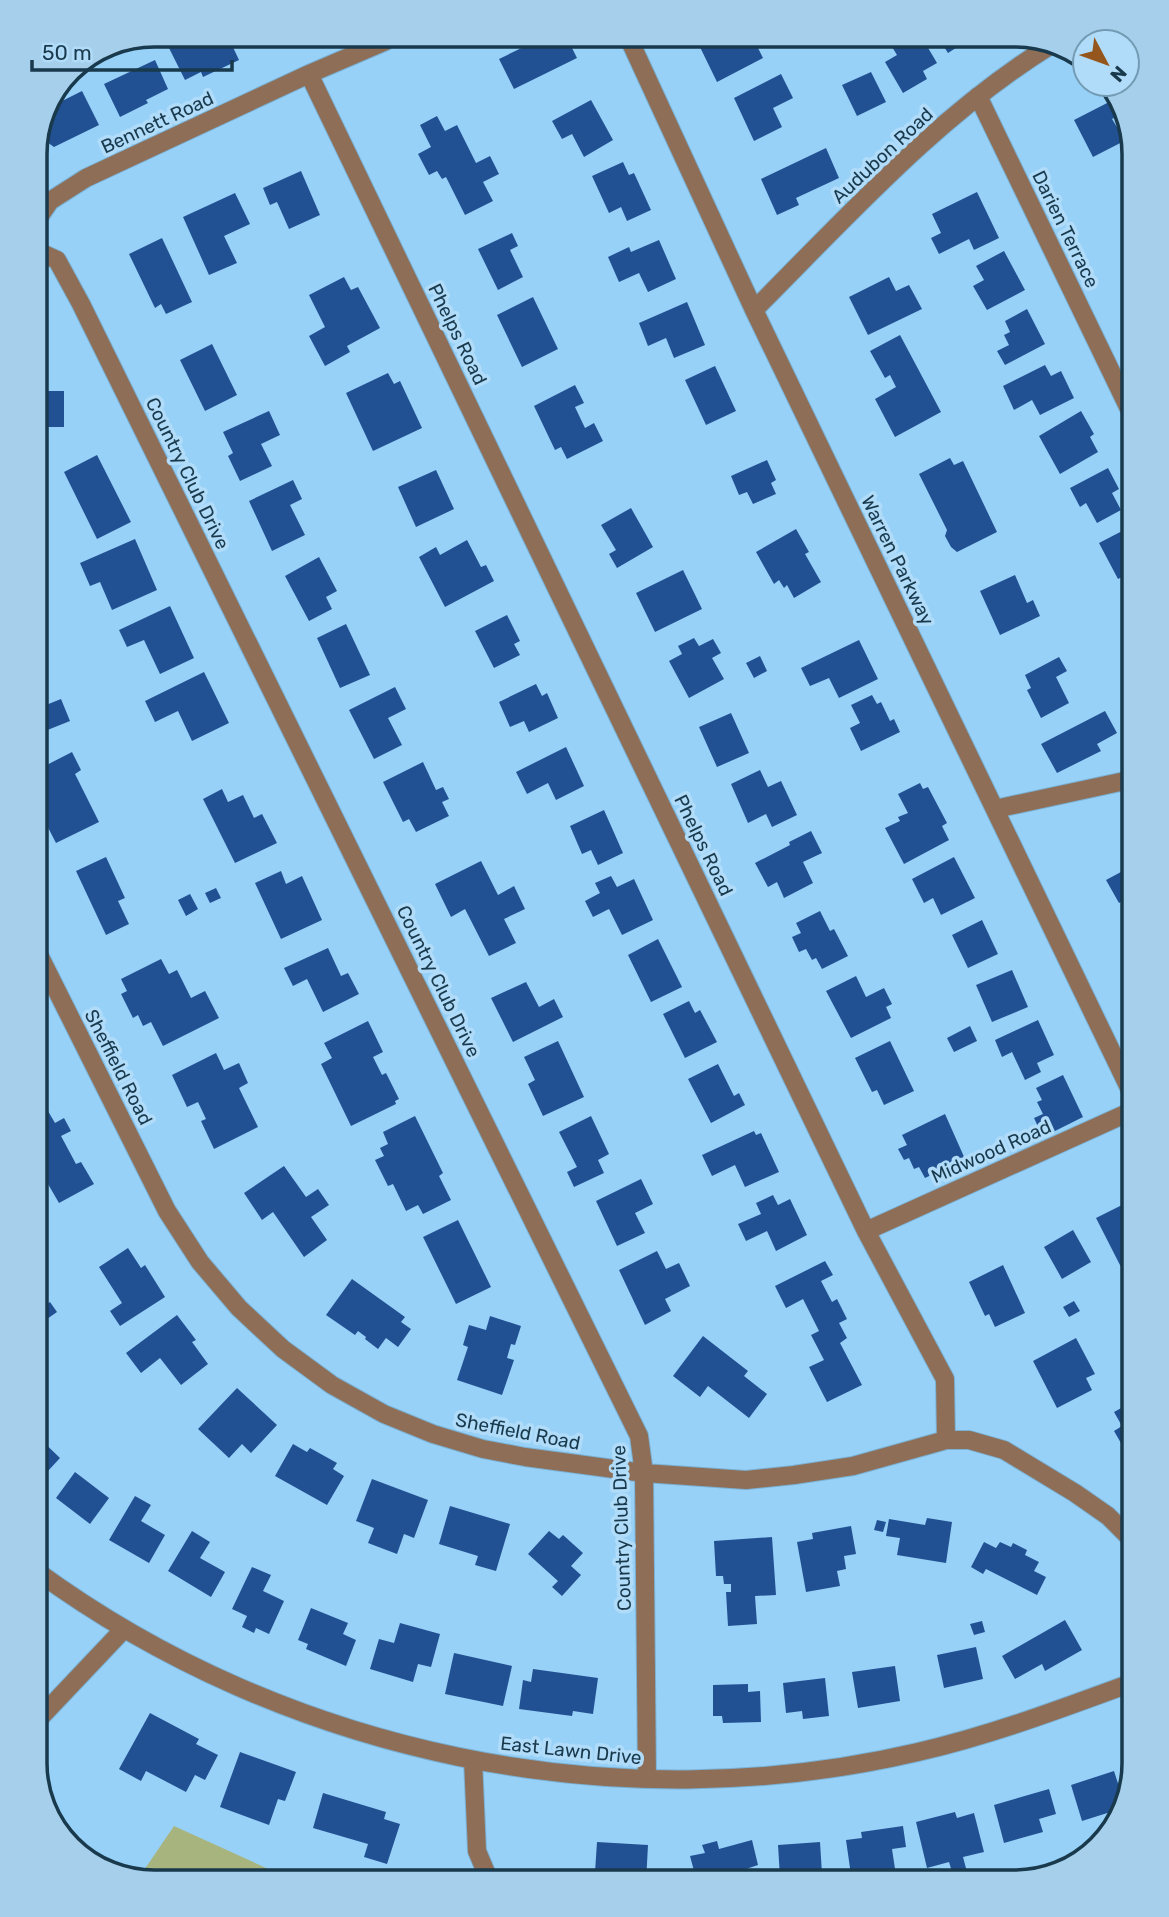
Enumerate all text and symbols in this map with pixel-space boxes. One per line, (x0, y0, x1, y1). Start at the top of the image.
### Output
scale bar (32, 28, 231, 72)
north arrow (1071, 28, 1141, 98)
text: 50 m (42, 40, 92, 65)
text: N (1105, 61, 1132, 87)
street label: Bennett Road (97, 86, 217, 159)
street label: Audubon Road (827, 103, 938, 208)
street label: Darien Terrace (1027, 167, 1104, 292)
street label: Phelps Road (423, 280, 492, 389)
street label: Country Club Drive (141, 394, 234, 553)
street label: Warren Parkway (856, 492, 939, 629)
street label: Phelps Road (669, 791, 738, 900)
street label: Country Club Drive (392, 902, 485, 1061)
street label: Sheffield Road (80, 1006, 158, 1129)
street label: Midwood Road (928, 1115, 1055, 1188)
street label: Sheffield Road (454, 1408, 582, 1455)
street label: Country Club Drive (607, 1445, 636, 1611)
street label: East Lawn Drive (499, 1732, 643, 1769)

